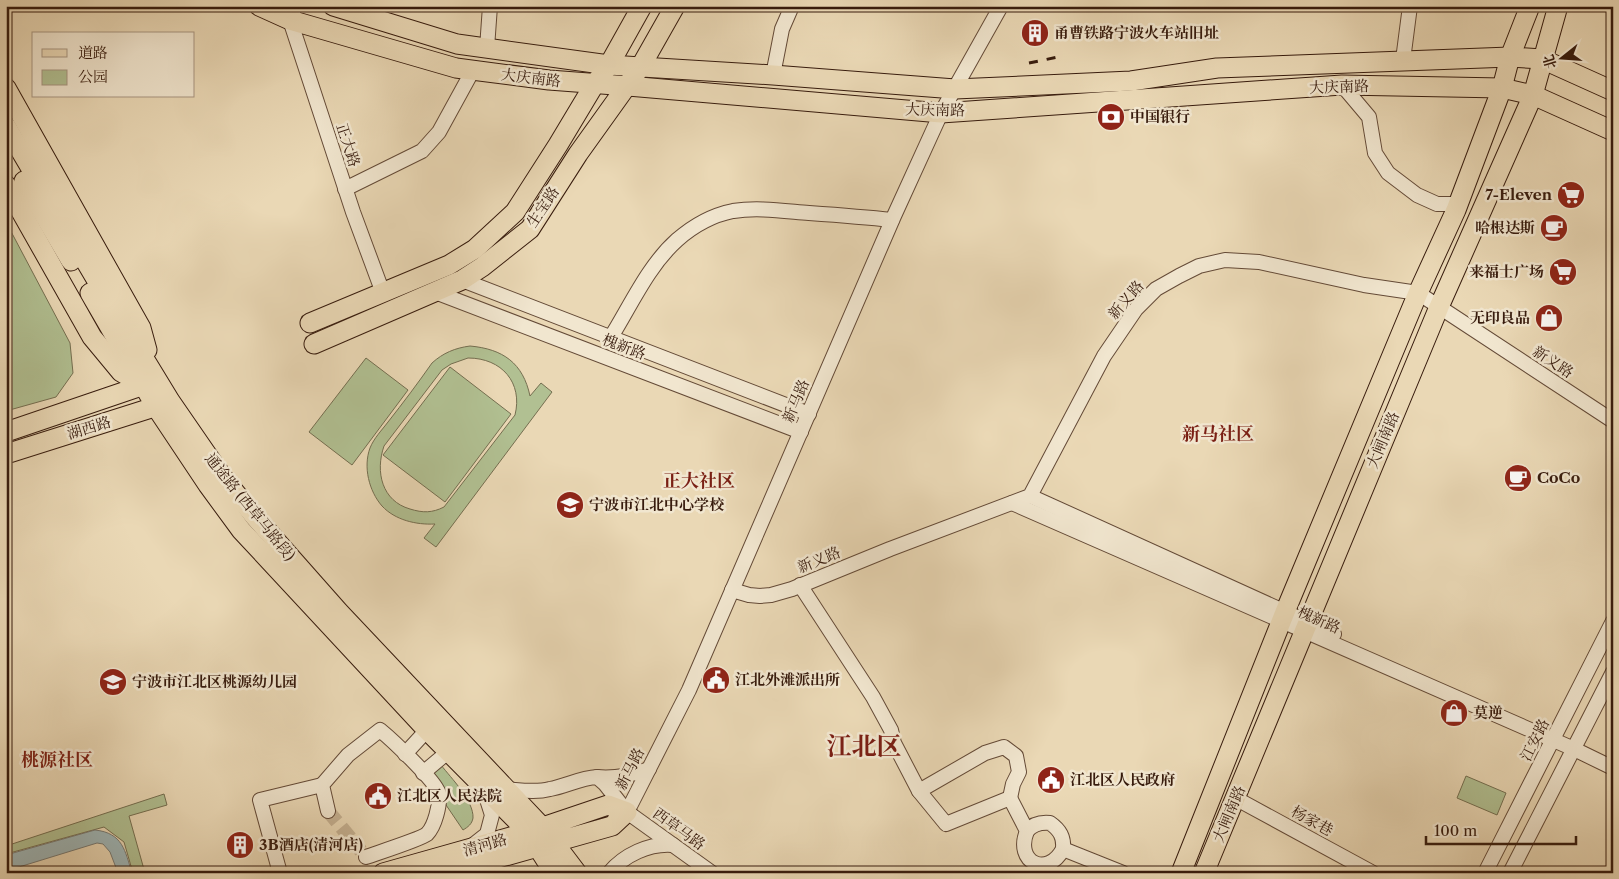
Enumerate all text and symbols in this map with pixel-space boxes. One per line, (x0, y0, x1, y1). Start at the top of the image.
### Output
building icon: 甬曹铁路宁波火车站旧址 (1020, 18, 1050, 48)
place label: 甬曹铁路宁波火车站旧址 (1054, 23, 1219, 42)
legend (32, 32, 195, 98)
north arrow (1536, 32, 1586, 82)
text: 道路 (78, 43, 108, 62)
text: 北 (1539, 52, 1560, 71)
street label: 大庆南路 (500, 64, 562, 91)
text: 公园 (78, 67, 108, 86)
street label: 大庆南路 (1309, 76, 1369, 97)
street label: 大庆南路 (905, 99, 965, 120)
bank icon: 中国银行 (1096, 102, 1126, 132)
place label: 中国银行 (1130, 107, 1190, 126)
street label: 正大路 (332, 121, 364, 169)
supermarket icon: 7-Eleven (1556, 180, 1586, 210)
street label: 生宝路 (522, 183, 563, 231)
place label: 7-Eleven (1485, 185, 1553, 204)
cafe icon: 哈根达斯 (1539, 213, 1569, 243)
place label: 哈根达斯 (1475, 218, 1535, 237)
supermarket icon: 来福士广场 (1548, 257, 1578, 287)
place label: 来福士广场 (1469, 262, 1544, 281)
street label: 新义路 (1104, 276, 1148, 323)
shop icon: 无印良品 (1534, 303, 1564, 333)
place label: 无印良品 (1470, 308, 1530, 327)
street label: 槐新路 (600, 330, 649, 363)
street label: 新义路 (1529, 341, 1577, 382)
street label: 新马路 (778, 376, 813, 425)
street label: 大闸南路 (1362, 408, 1403, 471)
street label: 湖西路 (65, 412, 113, 443)
district label: 新马社区 (1182, 423, 1254, 445)
street label: 通途路 (西草马路段) (201, 449, 300, 564)
cafe icon: CoCo (1503, 463, 1533, 493)
place label: CoCo (1537, 468, 1580, 487)
district label: 正大社区 (663, 470, 735, 492)
school or university icon: 宁波市江北中心学校 (555, 490, 585, 520)
place label: 宁波市江北中心学校 (589, 495, 725, 514)
street label: 新义路 (794, 542, 843, 577)
street label: 槐新路 (1295, 602, 1344, 637)
public building icon: 江北外滩派出所 (701, 665, 731, 695)
school or university icon: 宁波市江北区桃源幼儿园 (98, 667, 128, 697)
place label: 江北外滩派出所 (735, 670, 840, 689)
place label: 宁波市江北区桃源幼儿园 (132, 672, 297, 691)
shop icon: 莫逆 (1439, 698, 1469, 728)
place label: 莫逆 (1473, 703, 1503, 722)
street label: 江安路 (1516, 715, 1553, 764)
district label: 江北区 (826, 731, 902, 762)
street label: 新马路 (611, 744, 648, 793)
district label: 桃源社区 (21, 749, 93, 771)
public building icon: 江北区人民政府 (1036, 765, 1066, 795)
place label: 江北区人民政府 (1070, 770, 1175, 789)
public building icon: 江北区人民法院 (363, 781, 393, 811)
street label: 大闸南路 (1208, 782, 1249, 845)
place label: 江北区人民法院 (397, 786, 502, 805)
street label: 杨家巷 (1288, 801, 1337, 840)
street label: 西草马路 (649, 803, 709, 854)
scale bar (1426, 814, 1576, 846)
text: 100 m (1434, 821, 1477, 840)
street label: 清河路 (461, 829, 509, 860)
building icon: 3B酒店(清河店) (225, 830, 255, 860)
place label: 3B酒店(清河店) (259, 835, 363, 854)

